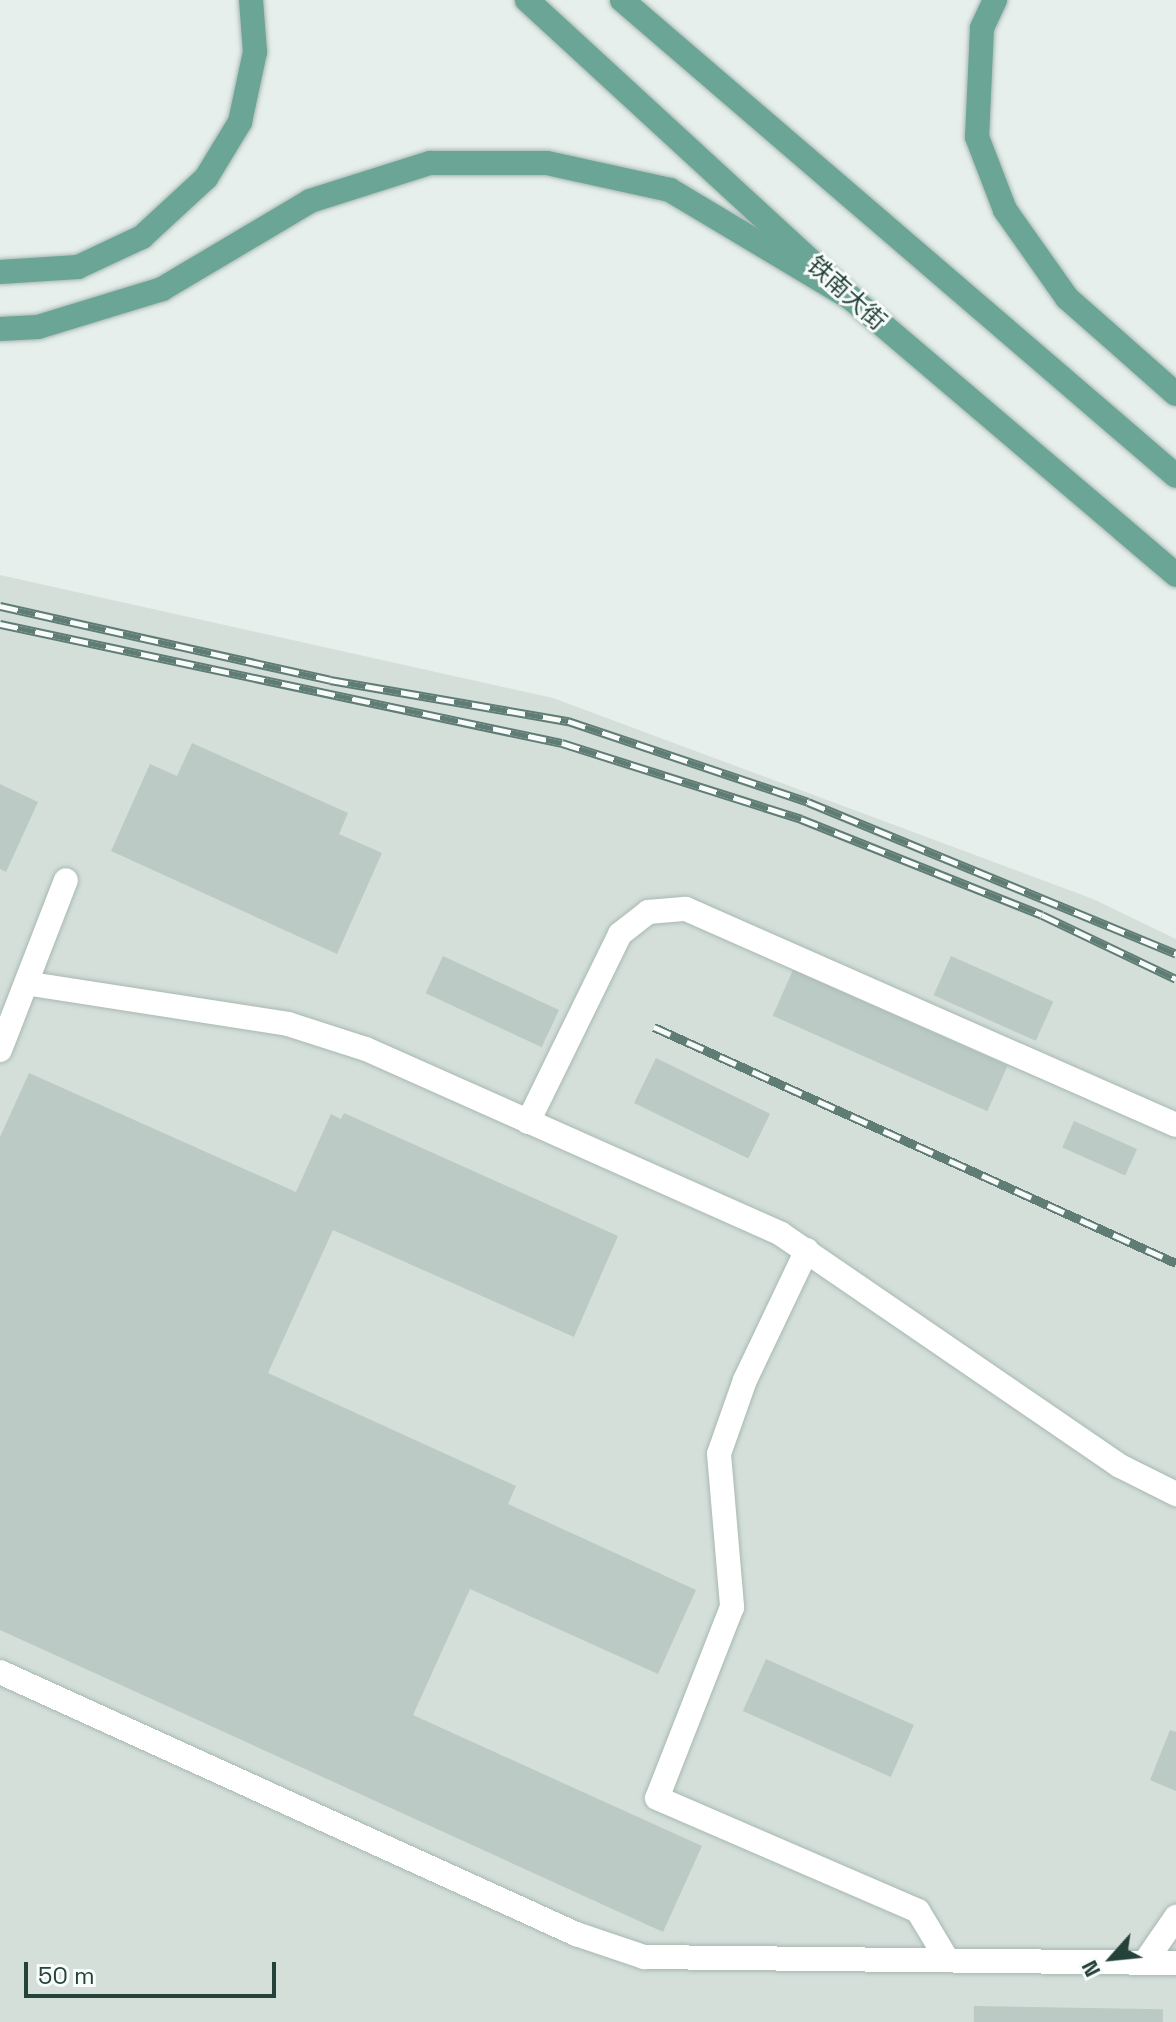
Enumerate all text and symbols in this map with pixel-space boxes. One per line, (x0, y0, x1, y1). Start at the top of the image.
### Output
street label: 铁南大街 (802, 250, 892, 336)
north arrow (1072, 1918, 1152, 1998)
scale bar (28, 1946, 280, 1996)
text: N (1075, 1956, 1106, 1982)
text: 50 m (38, 1960, 95, 1991)

